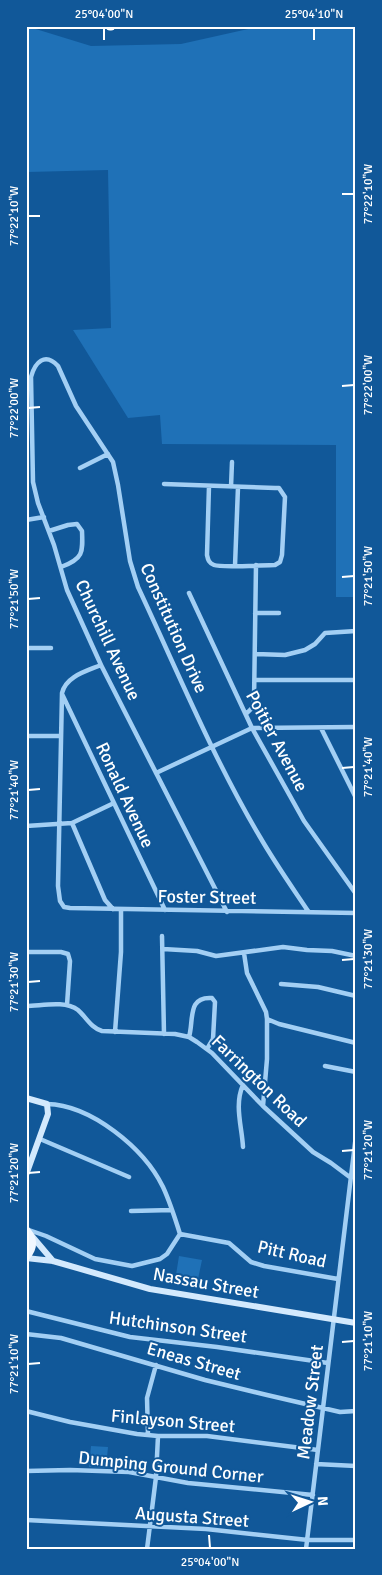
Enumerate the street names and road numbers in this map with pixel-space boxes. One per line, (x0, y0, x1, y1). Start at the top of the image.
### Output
street label: Constitution Drive (136, 560, 212, 696)
street label: Churchill Avenue (70, 576, 146, 704)
street label: Poitier Avenue (241, 687, 313, 795)
street label: Ronald Avenue (91, 739, 159, 851)
street label: Foster Street (157, 885, 257, 909)
street label: Farrington Road (207, 1030, 311, 1132)
street label: Pitt Road (255, 1235, 329, 1273)
street label: Nassau Street (151, 1263, 261, 1303)
street label: Hutchinson Street (108, 1306, 248, 1348)
street label: Eneas Street (144, 1337, 244, 1385)
street label: Meadow Street (292, 1343, 328, 1461)
street label: Finlayson Street (110, 1405, 236, 1437)
street label: Dumping Ground Corner (77, 1446, 265, 1488)
street label: Augusta Street (134, 1502, 250, 1532)

